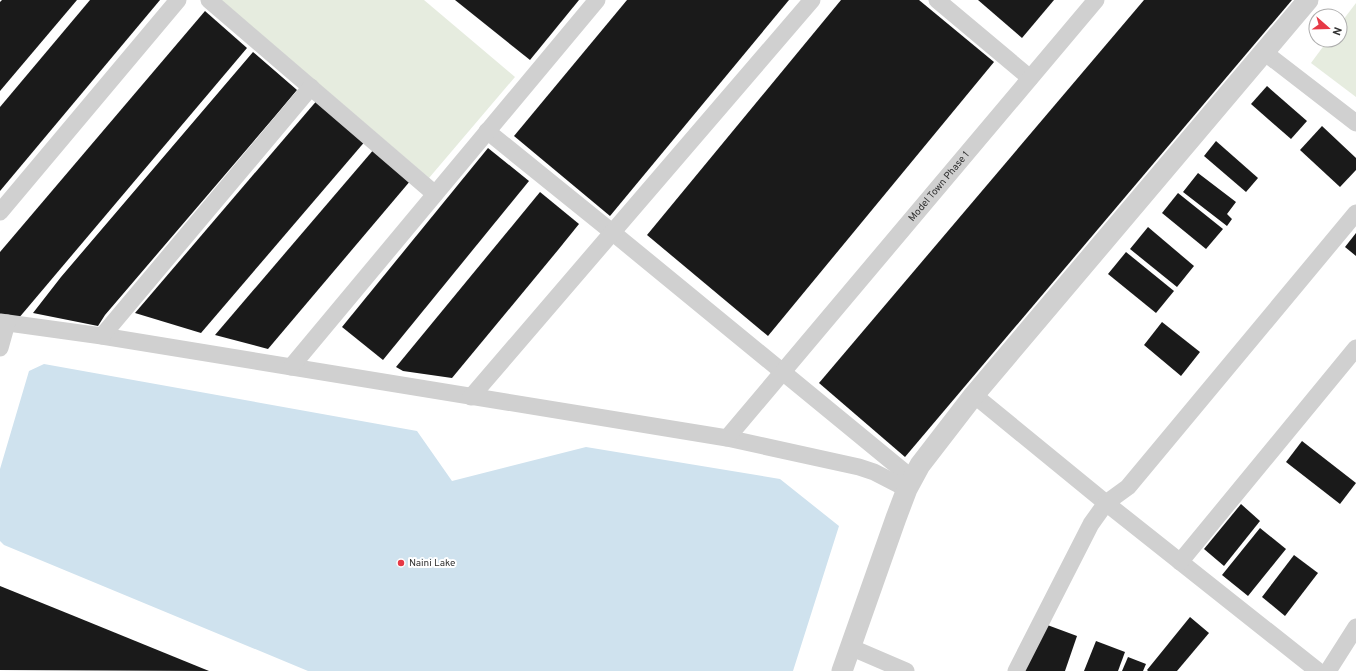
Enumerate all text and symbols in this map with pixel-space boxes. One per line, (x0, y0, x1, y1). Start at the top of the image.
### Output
north arrow (1308, 8, 1348, 48)
text: N (1329, 25, 1344, 37)
street label: Model Town Phase 1 (906, 148, 972, 224)
place label: Naini Lake (409, 557, 455, 570)
marker: Naini Lake (396, 558, 406, 568)

